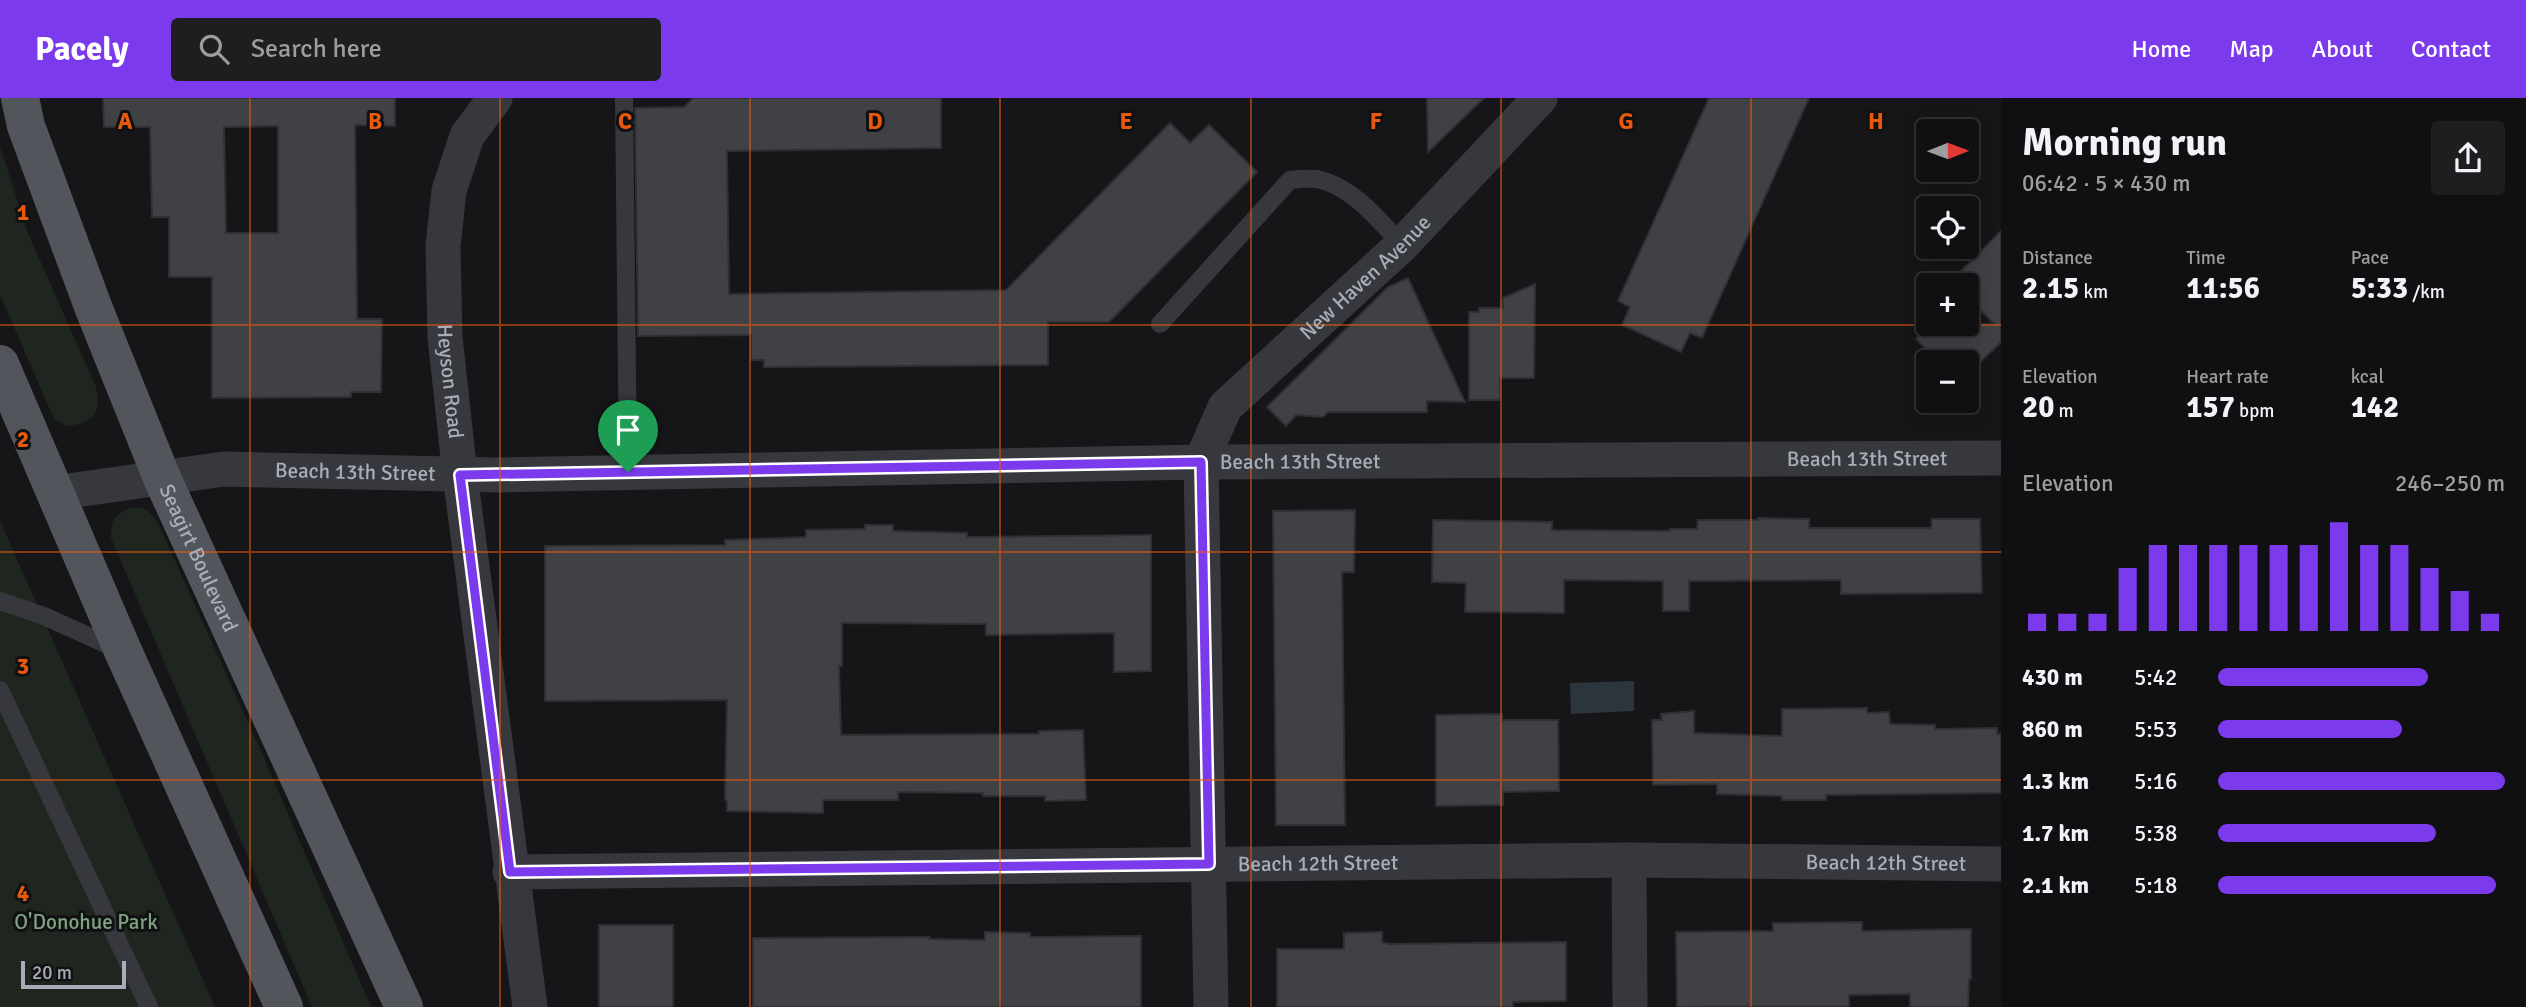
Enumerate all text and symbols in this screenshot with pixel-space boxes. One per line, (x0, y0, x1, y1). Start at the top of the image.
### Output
search box (171, 18, 661, 81)
text: Pacely (35, 29, 129, 70)
icon: search (195, 30, 233, 68)
text: Search here (251, 33, 382, 65)
text: Home (2131, 34, 2191, 64)
text: Map (2229, 34, 2274, 64)
text: About (2312, 34, 2373, 64)
text: Contact (2411, 34, 2491, 64)
text: A (118, 107, 133, 136)
text: B (368, 107, 382, 136)
text: C (618, 107, 632, 136)
text: D (867, 107, 883, 136)
text: E (1119, 107, 1133, 136)
text: F (1370, 107, 1382, 136)
text: G (1618, 107, 1634, 136)
text: H (1868, 107, 1884, 136)
north arrow (1916, 119, 1979, 182)
map controls (1916, 119, 1979, 413)
text: Morning run (2022, 119, 2227, 166)
button: share (2431, 121, 2505, 195)
text: 06:42 · 5 × 430 m (2022, 169, 2191, 198)
button: locate (1916, 196, 1979, 259)
text: 1 (17, 198, 29, 227)
street label: New Haven Avenue (1294, 210, 1436, 345)
text: Distance (2022, 246, 2093, 270)
text: Time (2186, 246, 2225, 270)
text: Pace (2351, 246, 2389, 270)
text: 2.15 (2022, 270, 2079, 307)
text: 11:56 (2186, 270, 2260, 307)
text: 5:33 (2351, 270, 2408, 307)
button: + (1916, 273, 1979, 336)
text: km (2079, 280, 2108, 304)
text: /km (2408, 280, 2445, 304)
street label: Heyson Road (432, 324, 469, 440)
button: − (1916, 350, 1979, 413)
text: Elevation (2022, 365, 2098, 389)
text: Heart rate (2186, 365, 2269, 389)
text: kcal (2351, 365, 2384, 389)
text: 20 (2022, 389, 2054, 426)
text: 157 (2186, 389, 2235, 426)
text: 142 (2351, 389, 2399, 426)
text: m (2054, 399, 2074, 423)
text: bpm (2235, 399, 2274, 423)
pin (598, 400, 658, 472)
icon: arrive (609, 411, 647, 449)
text: 2 (17, 425, 29, 454)
street label: Beach 13th Street (1787, 445, 1948, 472)
street label: Beach 13th Street (1220, 448, 1381, 475)
street label: Beach 13th Street (275, 457, 436, 487)
text: Elevation (2022, 469, 2114, 498)
text: 246–250 m (2395, 469, 2505, 498)
street label: Seagirt Boulevard (154, 480, 244, 636)
text: 3 (17, 652, 29, 681)
text: 430 m (2022, 663, 2083, 692)
text: 5:42 (2134, 663, 2177, 692)
text: 860 m (2022, 715, 2083, 744)
text: 5:53 (2134, 715, 2177, 744)
text: 1.3 km (2022, 767, 2089, 796)
text: 5:16 (2134, 767, 2177, 796)
text: 1.7 km (2022, 819, 2089, 848)
text: 5:38 (2134, 819, 2177, 848)
street label: Beach 12th Street (1237, 849, 1398, 877)
street label: Beach 12th Street (1805, 849, 1966, 877)
text: 2.1 km (2022, 871, 2089, 900)
text: 5:18 (2134, 871, 2177, 900)
text: 4 (17, 879, 29, 908)
park label: O'Donohue Park (14, 909, 158, 935)
scale bar (21, 958, 126, 990)
text: 20 m (32, 961, 72, 985)

